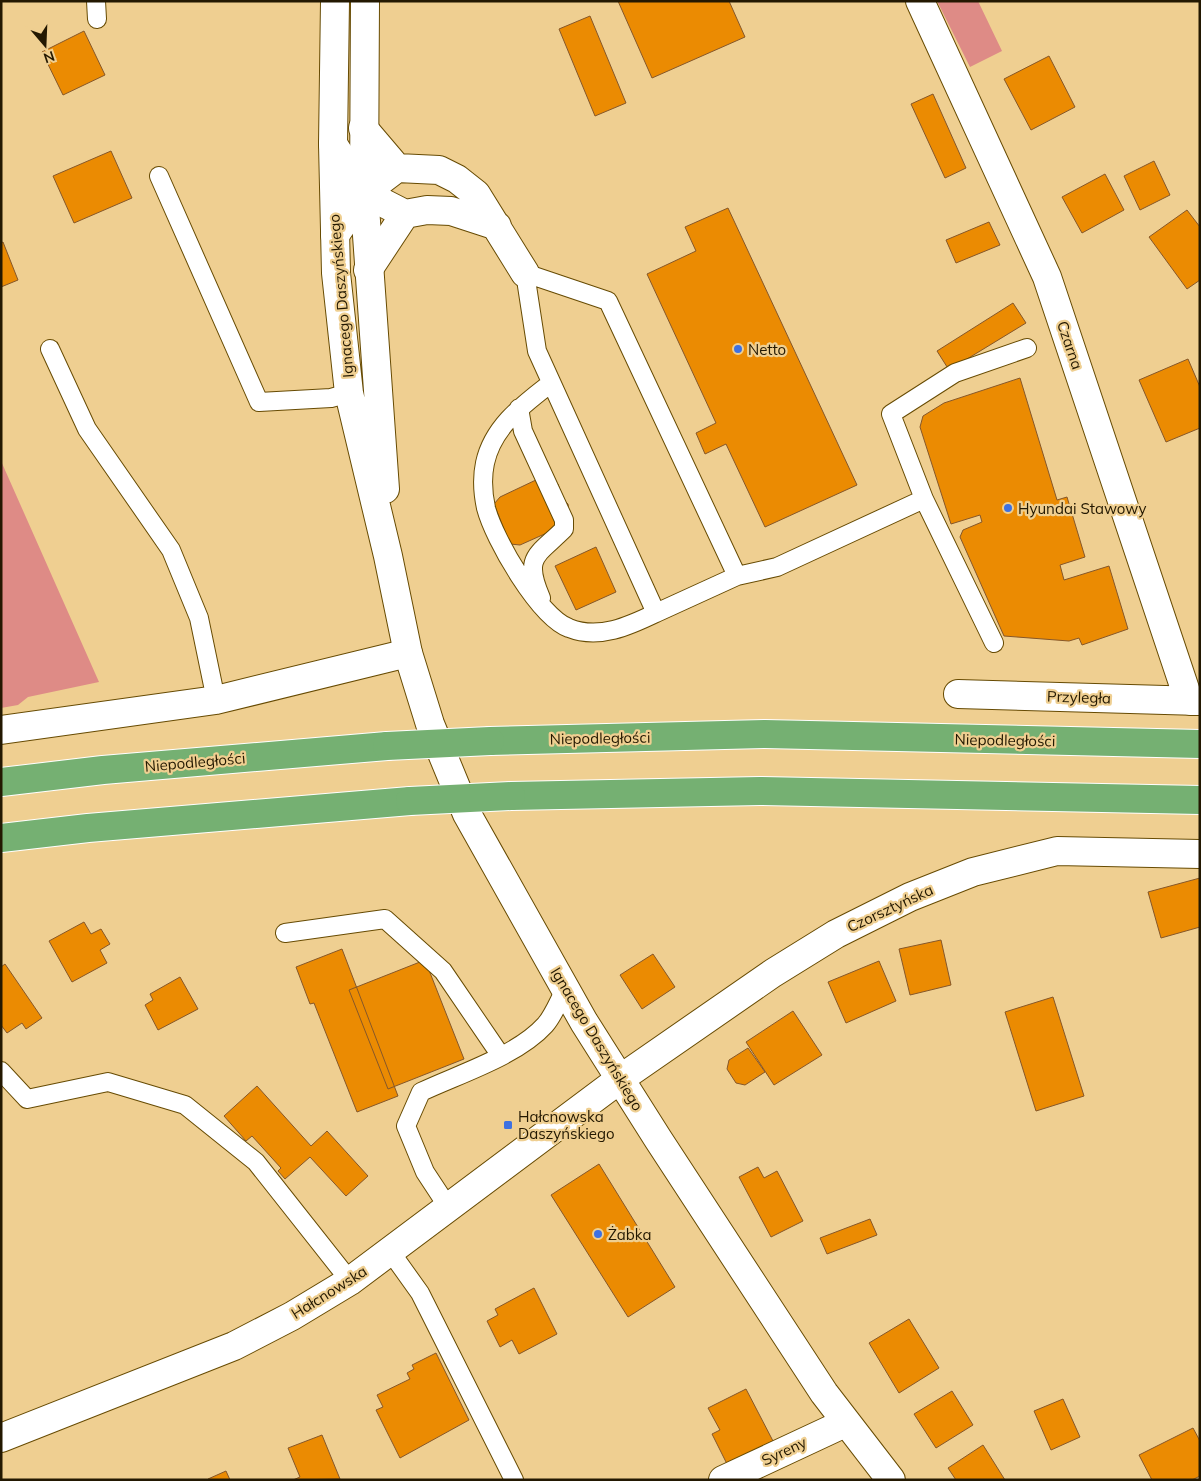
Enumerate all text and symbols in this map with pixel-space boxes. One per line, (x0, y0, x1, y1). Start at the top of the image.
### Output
north arrow (20, 20, 70, 70)
text: N (41, 47, 57, 68)
street label: Ignacego Daszyńskiego (324, 213, 358, 379)
street label: Czarna (1053, 318, 1087, 372)
place label: Netto (748, 340, 786, 359)
marker: Netto (732, 343, 744, 355)
place label: Hyundai Stawowy (1018, 499, 1146, 518)
marker: Hyundai Stawowy (1002, 502, 1014, 514)
street label: Przyległa (1047, 686, 1111, 708)
street label: Niepodległości (549, 728, 651, 748)
street label: Niepodległości (954, 730, 1056, 750)
street label: Niepodległości (144, 748, 246, 776)
street label: Czorsztyńska (844, 880, 936, 936)
street label: Ignacego Daszyńskiego (547, 964, 647, 1114)
place label: Hałcnowska Daszyńskiego (518, 1107, 615, 1143)
marker: Hałcnowska Daszyńskiego (502, 1119, 514, 1131)
place label: Żabka (608, 1225, 651, 1244)
marker: Żabka (592, 1228, 604, 1240)
street label: Hałcnowska (288, 1261, 370, 1323)
street label: Syreny (759, 1432, 810, 1470)

